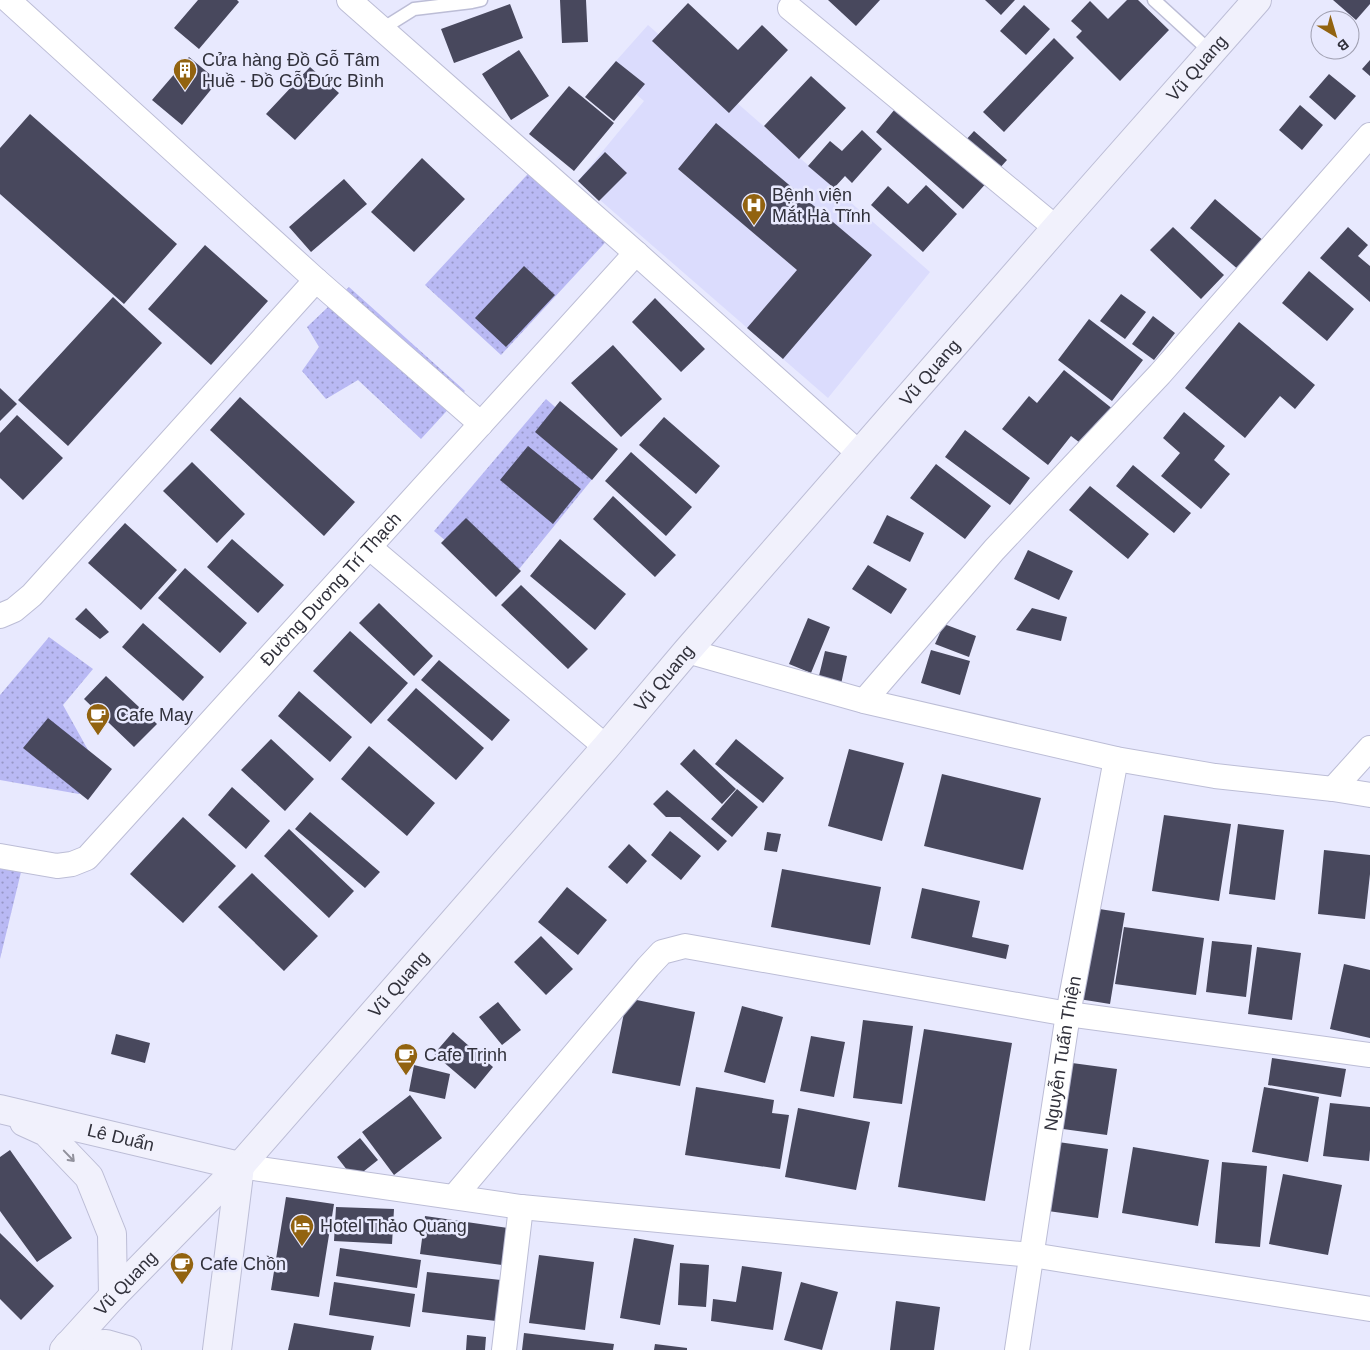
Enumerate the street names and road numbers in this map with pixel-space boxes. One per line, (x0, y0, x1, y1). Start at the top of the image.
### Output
street label: Vũ Quang (1163, 31, 1231, 105)
street label: Vũ Quang (896, 335, 964, 410)
street label: Đường Dương Trí Thạch (256, 509, 405, 670)
street label: Vũ Quang (630, 641, 698, 716)
street label: Vũ Quang (365, 947, 433, 1021)
street label: Nguyễn Tuấn Thiện (1040, 974, 1085, 1132)
street label: Lê Duẩn (85, 1120, 156, 1155)
street label: Vũ Quang (90, 1247, 161, 1319)

